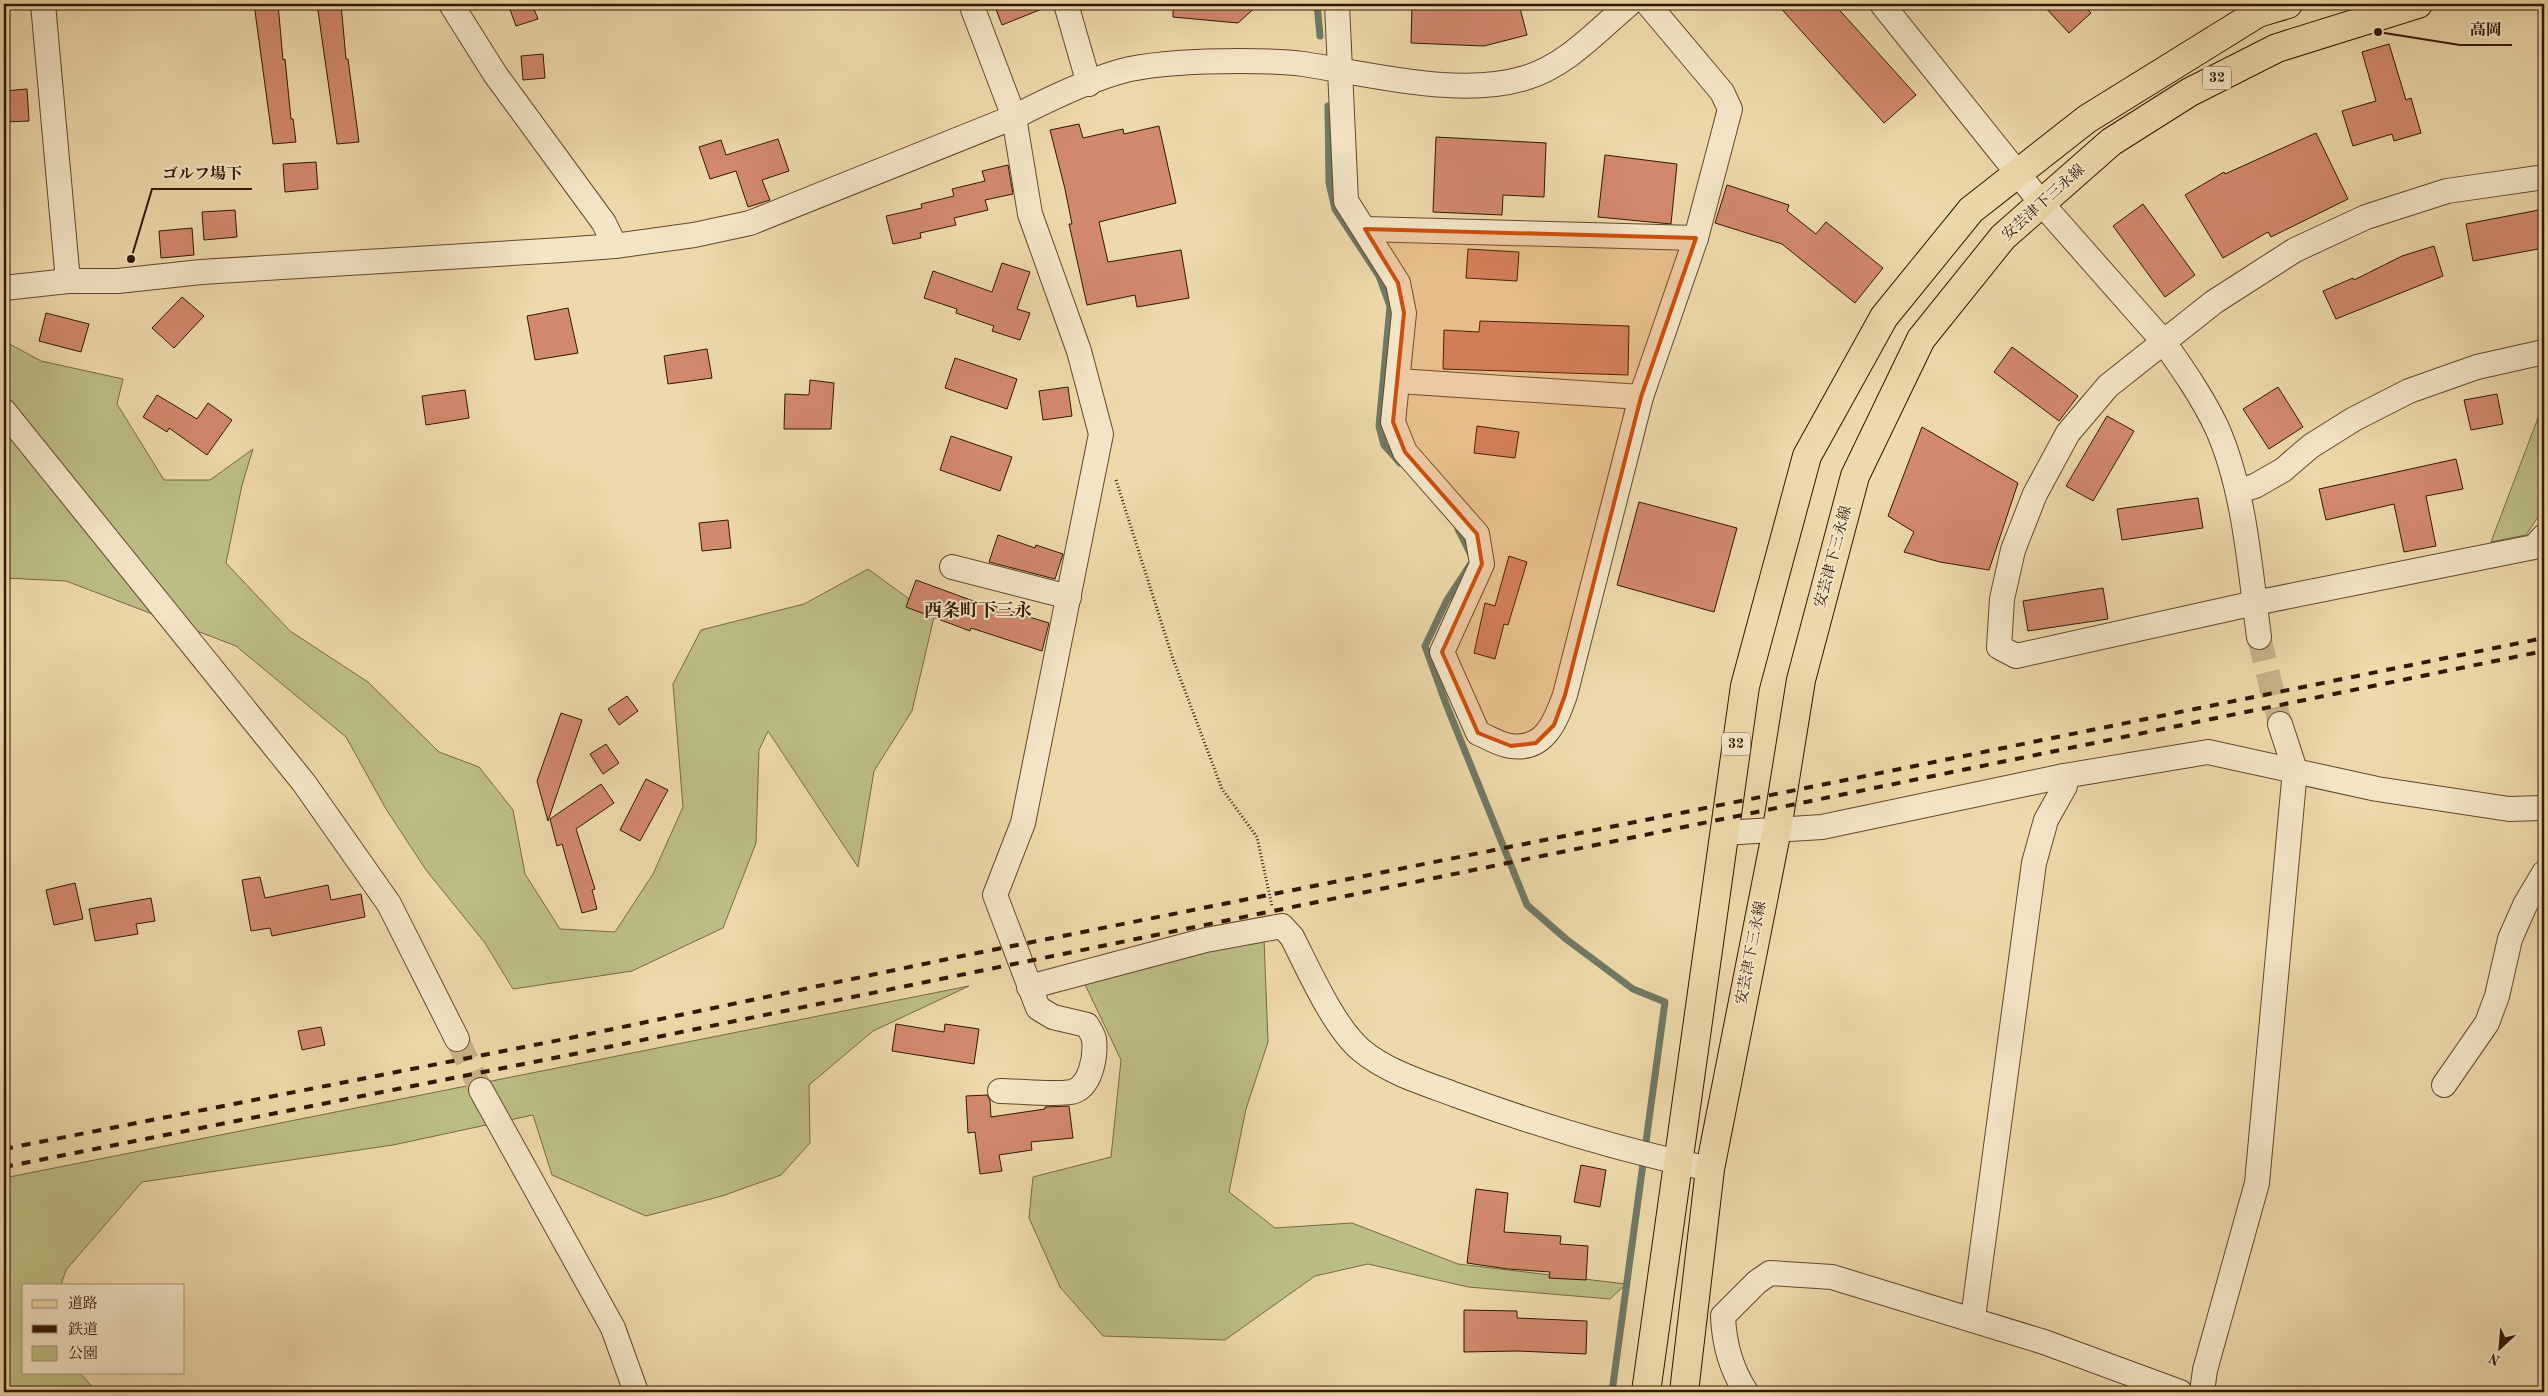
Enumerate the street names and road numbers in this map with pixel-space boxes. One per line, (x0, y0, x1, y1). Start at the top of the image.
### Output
road number: 32 (2203, 66, 2231, 90)
street label: 安芸津下三永線 (1999, 161, 2088, 244)
street label: 安芸津下三永線 (1811, 504, 1855, 610)
road number: 32 (1722, 732, 1750, 756)
street label: 安芸津下三永線 (1733, 900, 1769, 1006)

